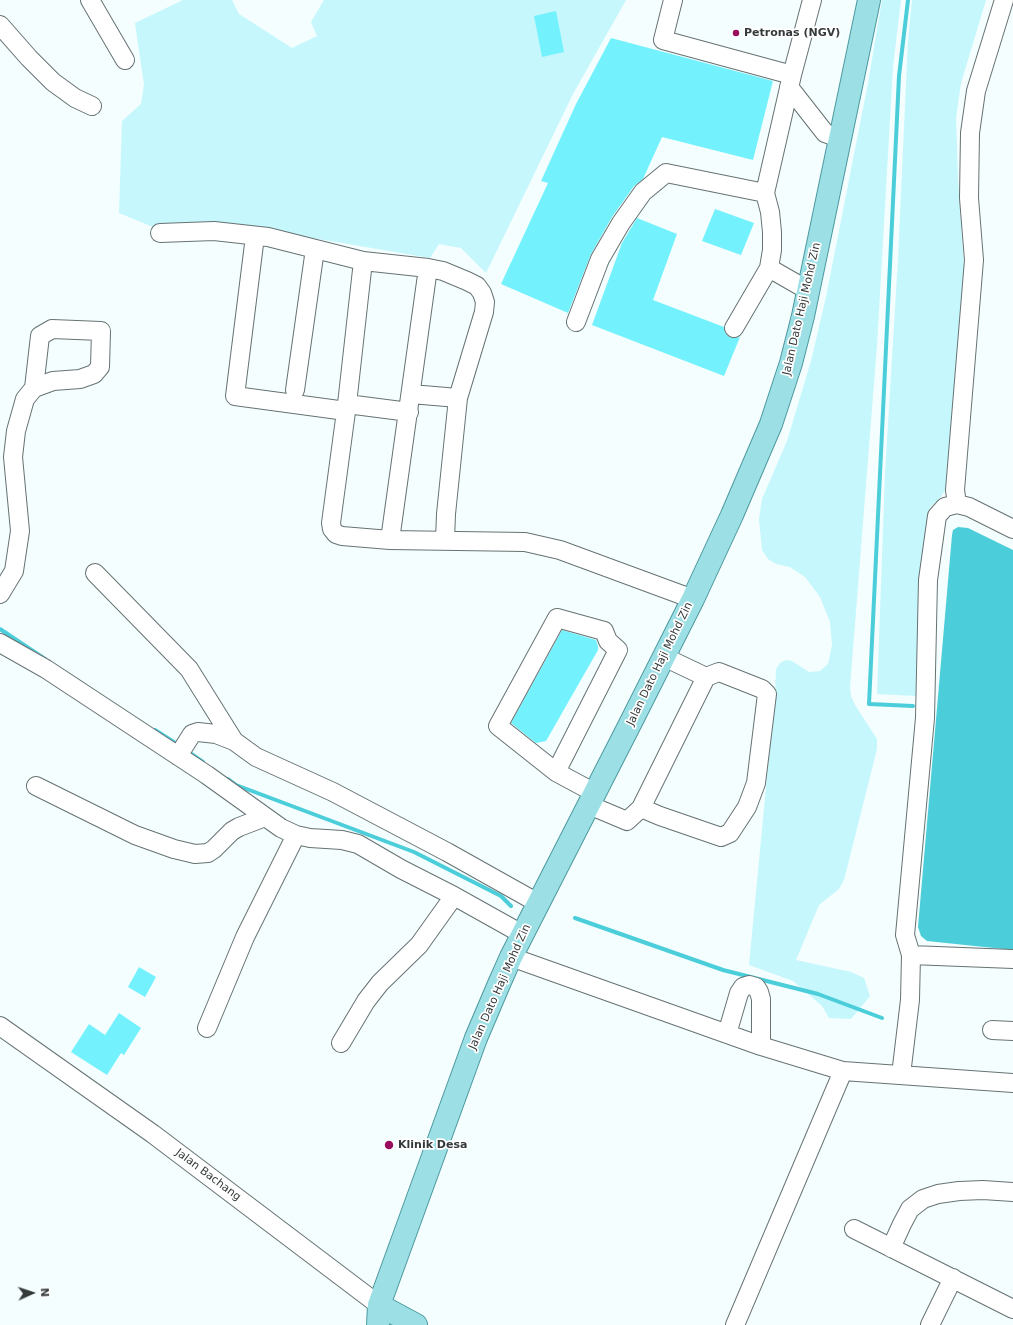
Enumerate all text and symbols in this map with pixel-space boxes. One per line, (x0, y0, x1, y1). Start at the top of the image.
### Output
place label: Petronas (NGV) (744, 26, 840, 40)
marker: Petronas (NGV) (731, 28, 741, 38)
street label: Jalan Dato Haji Mohd Zin (780, 241, 824, 377)
street label: Jalan Dato Haji Mohd Zin (624, 600, 696, 728)
street label: Jalan Dato Haji Mohd Zin (466, 922, 534, 1052)
place label: Klinik Desa (398, 1138, 467, 1152)
marker: Klinik Desa (383, 1139, 395, 1151)
street label: Jalan Bachang (173, 1146, 243, 1204)
north arrow (12, 1273, 52, 1313)
text: N (38, 1287, 51, 1297)

